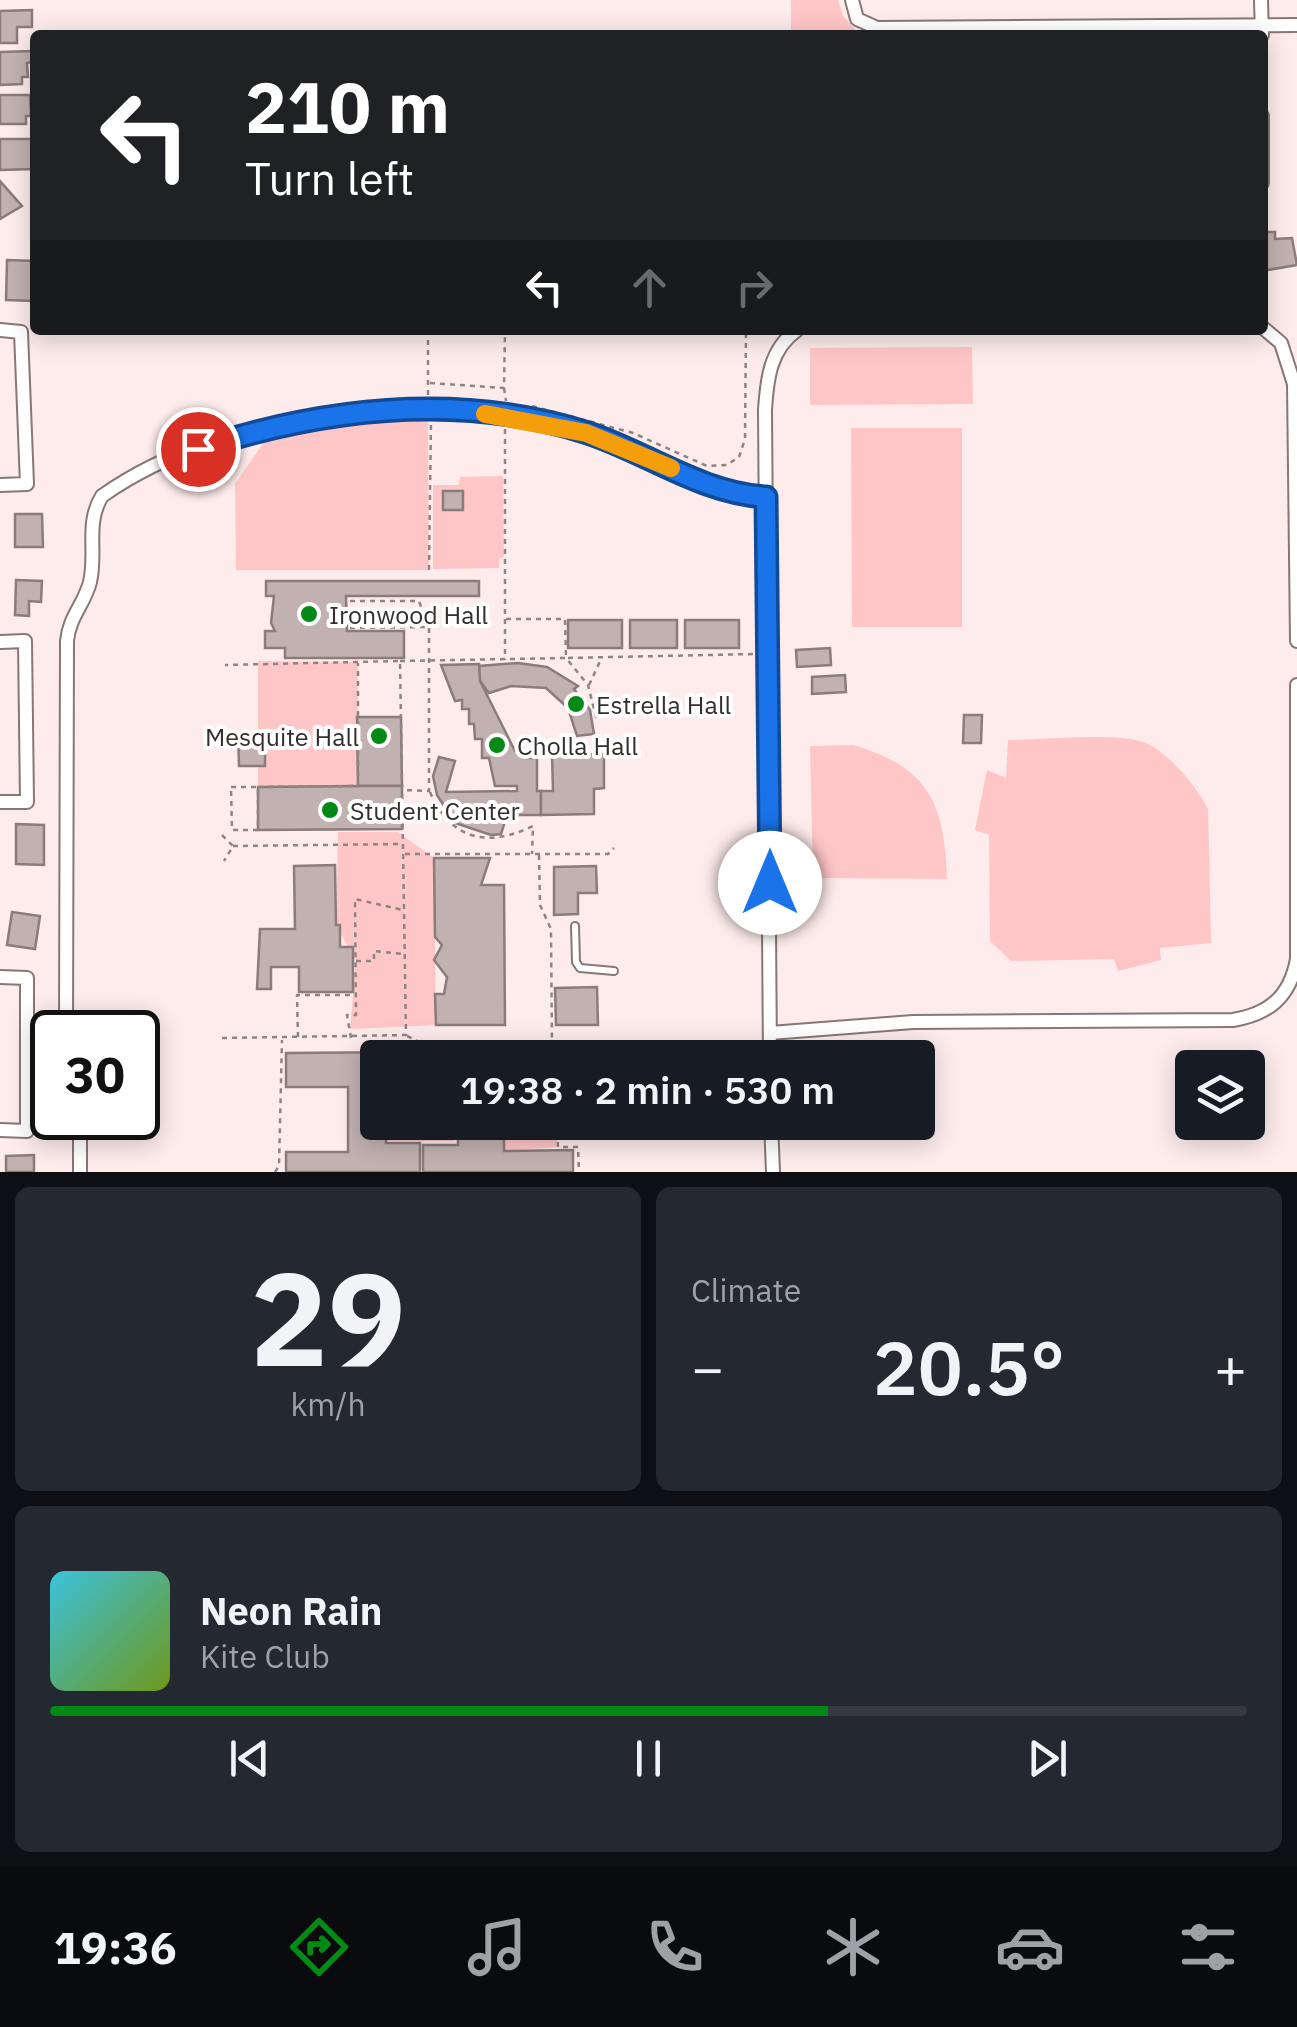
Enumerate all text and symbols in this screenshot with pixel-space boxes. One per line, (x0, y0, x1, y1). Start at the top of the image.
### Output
text: 210 m (245, 61, 450, 152)
icon: left (80, 70, 210, 200)
text: Turn left (245, 149, 414, 207)
icon: left (517, 260, 572, 315)
icon: ahead (622, 260, 677, 315)
icon: right (727, 260, 782, 315)
pin (156, 407, 241, 492)
icon: arrive (171, 422, 226, 477)
place label: Ironwood Hall (329, 598, 488, 631)
marker: Ironwood Hall (298, 603, 320, 625)
place label: Estrella Hall (596, 688, 732, 721)
marker: Estrella Hall (565, 693, 587, 715)
place label: Mesquite Hall (205, 720, 359, 753)
marker: Mesquite Hall (368, 725, 390, 747)
place label: Cholla Hall (517, 729, 638, 762)
marker: Cholla Hall (486, 734, 508, 756)
place label: Student Center (350, 794, 520, 827)
marker: Student Center (319, 799, 341, 821)
position arrow (718, 831, 822, 935)
speed limit sign: 30 (30, 1010, 160, 1140)
map controls (1175, 1050, 1265, 1140)
button: layers (1175, 1050, 1265, 1140)
text: 19:38 · 2 min · 530 m (460, 1065, 835, 1114)
text: 29 (250, 1233, 406, 1402)
text: Climate (691, 1269, 801, 1311)
text: 20.5° (873, 1318, 1065, 1416)
text: − (691, 1332, 724, 1403)
text: + (1214, 1332, 1247, 1403)
text: km/h (290, 1383, 366, 1425)
text: Neon Rain (200, 1586, 382, 1635)
text: Kite Club (200, 1635, 330, 1677)
icon: previous (222, 1731, 277, 1786)
icon: pause (621, 1731, 676, 1786)
icon: next (1020, 1731, 1075, 1786)
icon: directions (284, 1912, 354, 1982)
icon: music (462, 1912, 532, 1982)
icon: phone (640, 1912, 710, 1982)
icon: climate (818, 1912, 888, 1982)
icon: car (995, 1912, 1065, 1982)
icon: filters (1173, 1912, 1243, 1982)
text: 19:36 (54, 1918, 177, 1976)

